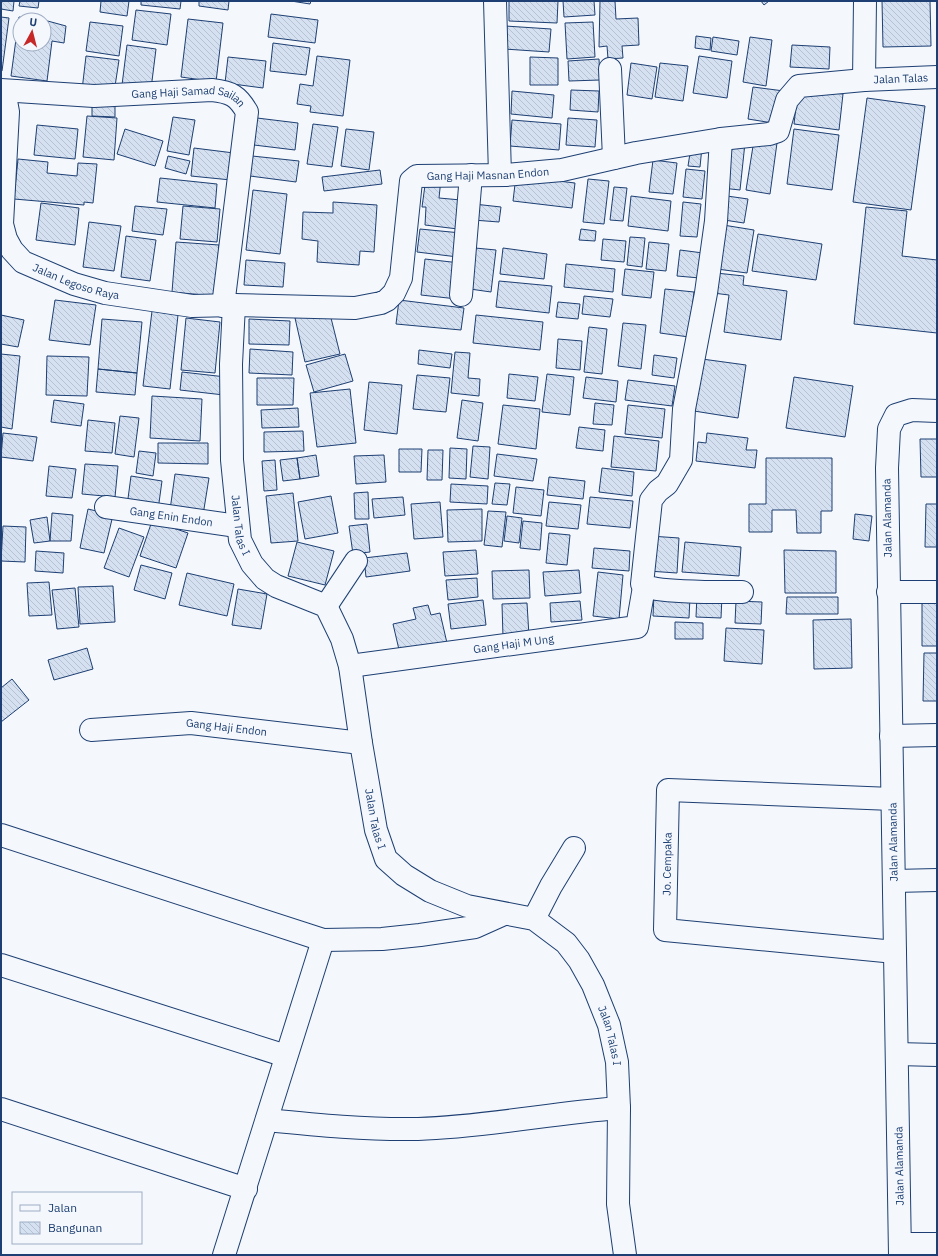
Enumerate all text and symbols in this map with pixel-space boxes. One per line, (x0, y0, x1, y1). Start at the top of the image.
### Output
north arrow (12, 12, 52, 52)
text: U (29, 15, 38, 29)
street label: Jalan Talas (873, 70, 929, 87)
street label: Gang Haji Samad Sailan (131, 83, 249, 110)
street label: Gang Haji Masnan Endon (427, 164, 550, 183)
street label: Jalan Legoso Raya (31, 260, 120, 302)
street label: Jalan Alamanda (879, 478, 895, 558)
street label: Jalan Talas I (229, 494, 254, 558)
street label: Gang Enin Endon (129, 504, 214, 529)
street label: Gang Haji M Ung (472, 631, 555, 656)
street label: Gang Haji Endon (186, 716, 268, 739)
street label: Jalan Talas I (362, 788, 389, 851)
street label: Jalan Alamanda (885, 802, 901, 882)
street label: Jo. Cempaka (659, 832, 675, 896)
street label: Jalan Talas I (595, 1003, 624, 1066)
street label: Jalan Alamanda (891, 1126, 907, 1206)
legend (12, 1192, 142, 1244)
text: Jalan (48, 1200, 77, 1215)
text: Bangunan (48, 1220, 102, 1235)

